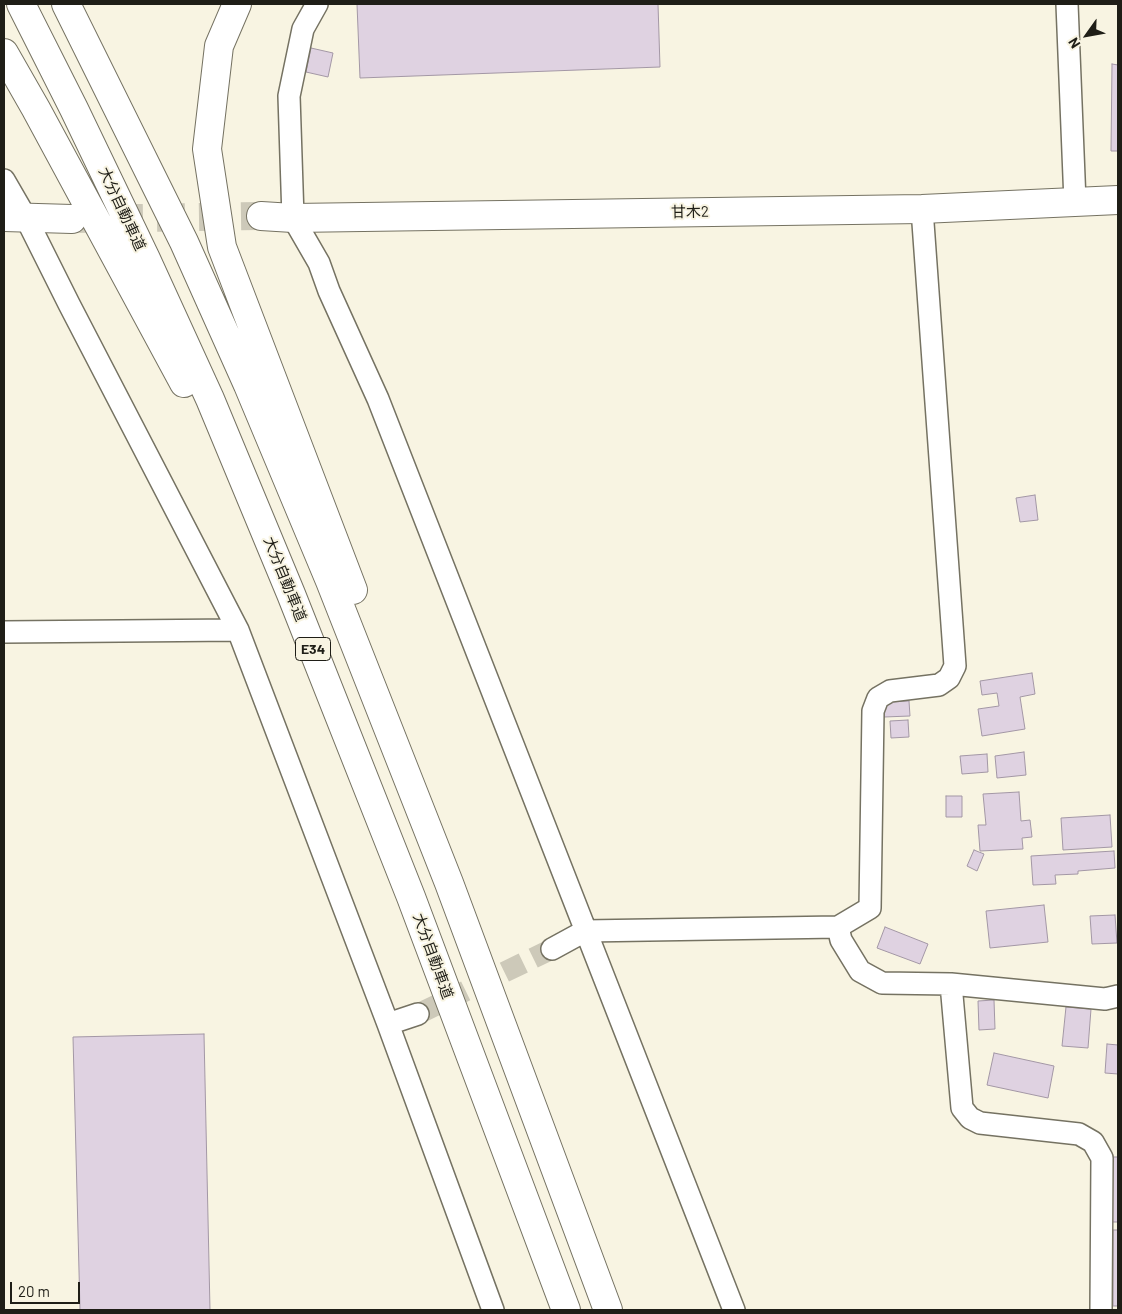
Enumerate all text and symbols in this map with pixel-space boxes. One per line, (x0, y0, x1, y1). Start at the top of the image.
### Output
north arrow (1062, 10, 1112, 60)
text: N (1064, 35, 1084, 52)
street label: 大分自動車道 (95, 164, 149, 254)
street label: 甘木2 (671, 203, 709, 221)
street label: 大分自動車道 (260, 534, 310, 624)
road number: E34 (296, 638, 330, 661)
street label: 大分自動車道 (409, 911, 457, 1001)
scale bar (12, 1272, 82, 1304)
text: 20 m (18, 1282, 50, 1300)

